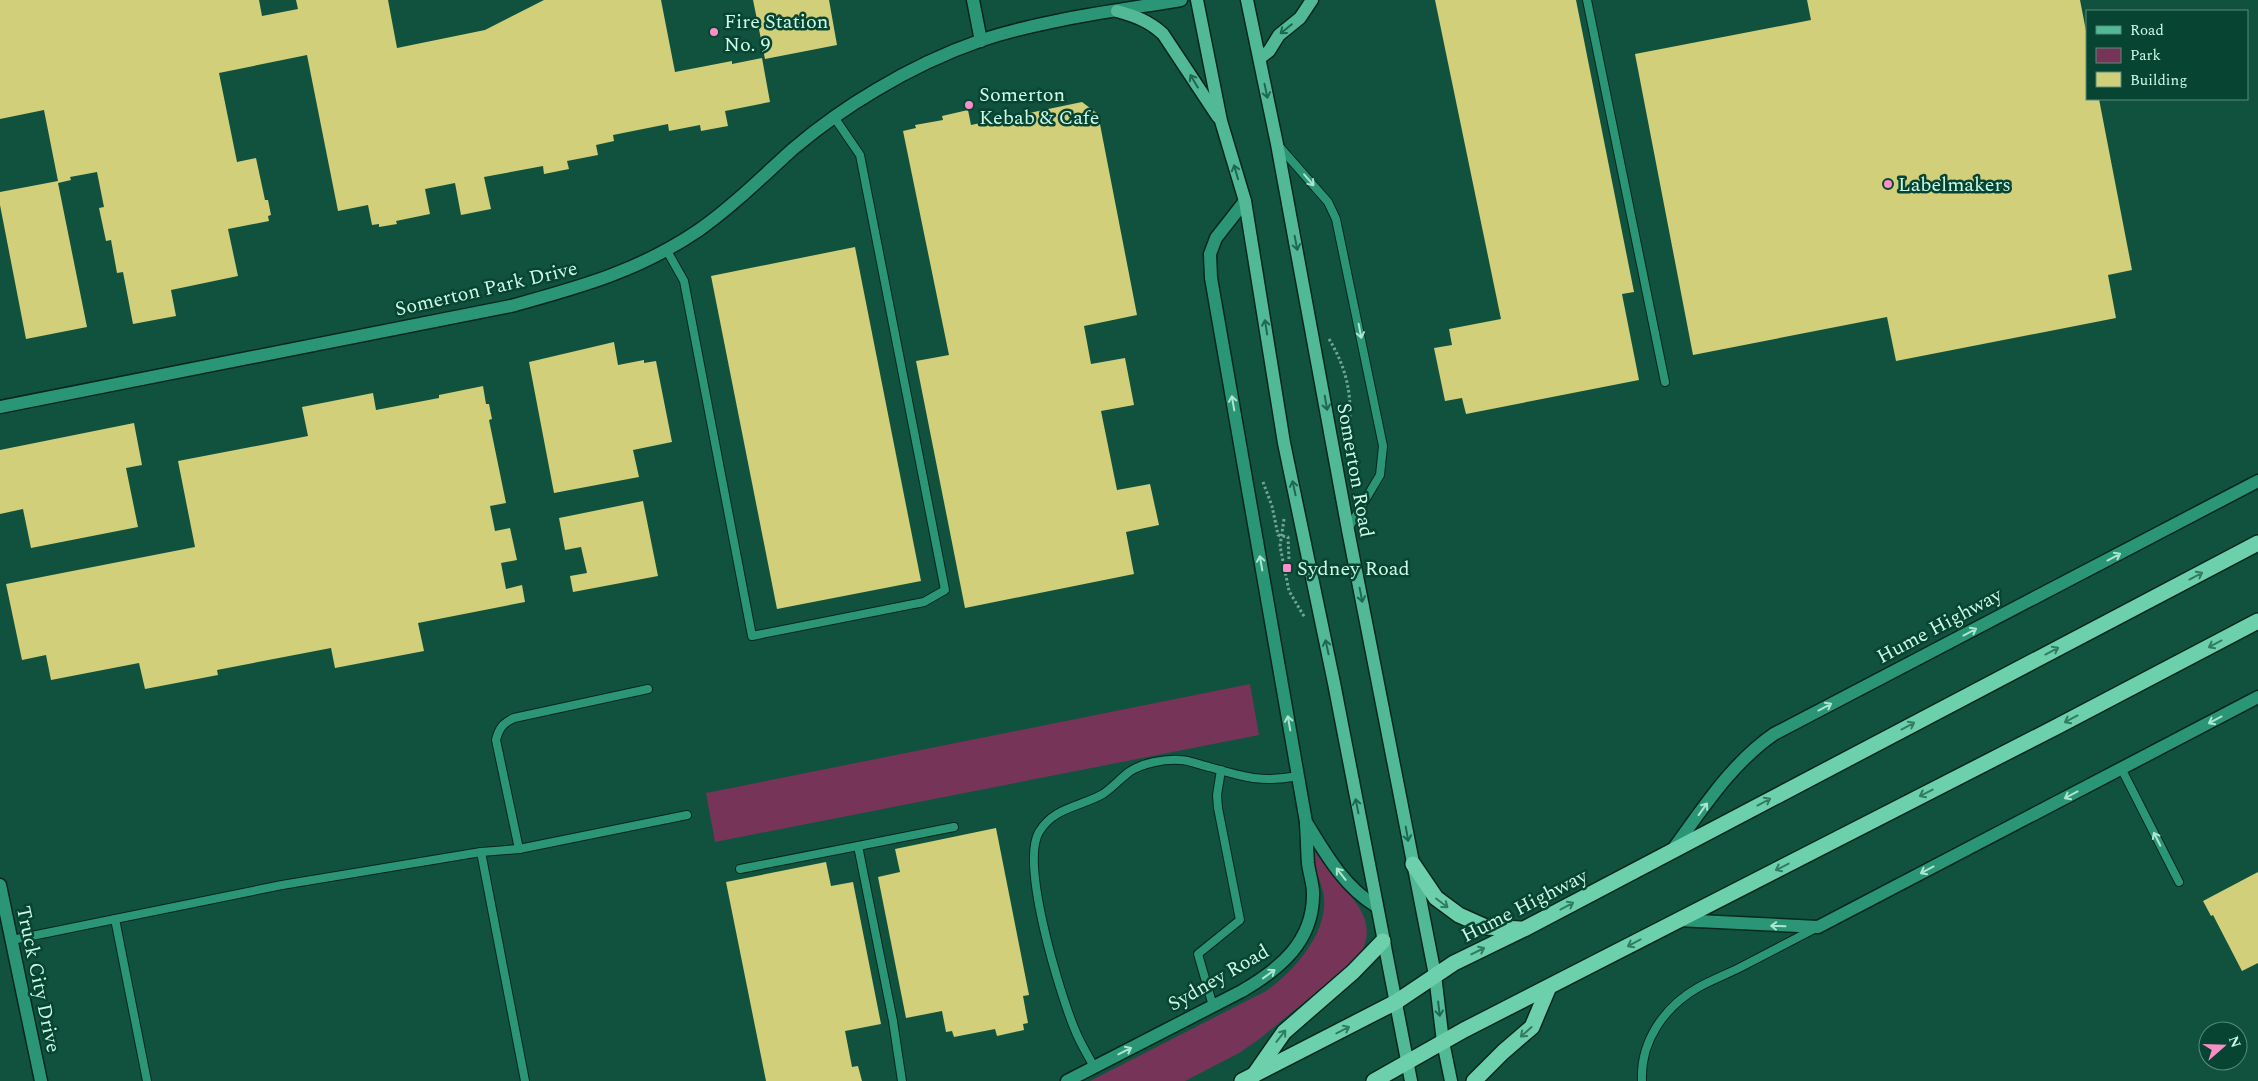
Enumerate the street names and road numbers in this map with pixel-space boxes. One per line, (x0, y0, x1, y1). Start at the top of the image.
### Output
street label: Somerton Park Drive (392, 253, 580, 325)
street label: Somerton Road (1328, 400, 1382, 540)
street label: Hume Highway (1871, 580, 2009, 672)
street label: Hume Highway (1456, 861, 1594, 951)
street label: Truck City Drive (8, 903, 68, 1055)
street label: Sydney Road (1162, 937, 1275, 1019)

